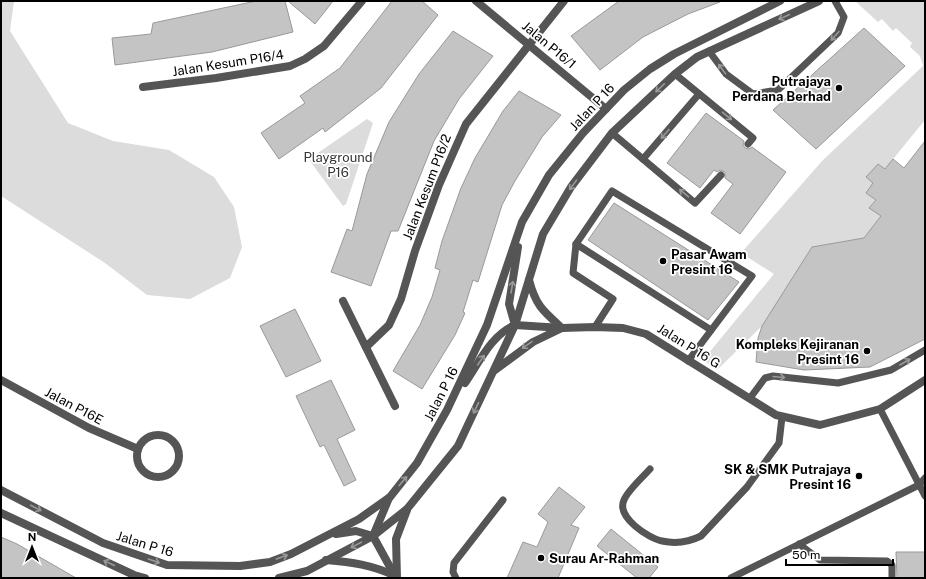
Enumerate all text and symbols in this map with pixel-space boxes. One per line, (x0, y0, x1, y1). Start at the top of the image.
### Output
one-way arrow (778, 14, 790, 21)
street label: Jalan P16/1 (519, 18, 579, 72)
one-way arrow (830, 30, 839, 41)
street label: Jalan Kesum P16/4 (171, 47, 285, 79)
one-way arrow (718, 64, 726, 75)
place label: Putrajaya Perdana Berhad (732, 74, 831, 104)
street label: Jalan P 16 (566, 80, 618, 134)
one-way arrow (655, 83, 665, 92)
marker: Putrajaya Perdana Berhad (834, 83, 844, 93)
one-way arrow (721, 112, 732, 121)
one-way arrow (660, 129, 669, 139)
street label: Jalan Kesum P16/2 (400, 132, 454, 242)
park label: Playground P16 (303, 150, 373, 180)
one-way arrow (569, 179, 577, 190)
one-way arrow (678, 188, 689, 197)
place label: Pasar Awam Presint 16 (671, 247, 747, 277)
marker: Pasar Awam Presint 16 (658, 256, 668, 266)
one-way arrow (508, 281, 516, 294)
street label: Jalan P 16 G (655, 321, 723, 371)
place label: Kompleks Kejiranan Presint 16 (736, 337, 859, 367)
one-way arrow (522, 341, 533, 349)
marker: Kompleks Kejiranan Presint 16 (862, 346, 872, 356)
one-way arrow (477, 355, 485, 366)
one-way arrow (899, 357, 911, 365)
street label: Jalan P 16 (421, 364, 461, 424)
one-way arrow (772, 374, 785, 381)
street label: Jalan P16E (42, 384, 106, 428)
one-way arrow (472, 401, 479, 413)
place label: SK & SMK Putrajaya Presint 16 (724, 462, 851, 492)
marker: SK & SMK Putrajaya Presint 16 (854, 471, 864, 481)
one-way arrow (398, 476, 407, 487)
one-way arrow (29, 505, 41, 512)
north arrow (12, 527, 52, 567)
street label: Jalan P 16 (115, 528, 175, 560)
text: N (28, 531, 36, 543)
one-way arrow (350, 541, 362, 549)
scale bar (786, 541, 893, 567)
text: 50 m (792, 548, 820, 562)
place label: Surau Ar-Rahman (549, 551, 659, 566)
one-way arrow (276, 553, 288, 561)
marker: Surau Ar-Rahman (536, 553, 546, 563)
one-way arrow (147, 558, 160, 565)
one-way arrow (103, 559, 115, 566)

